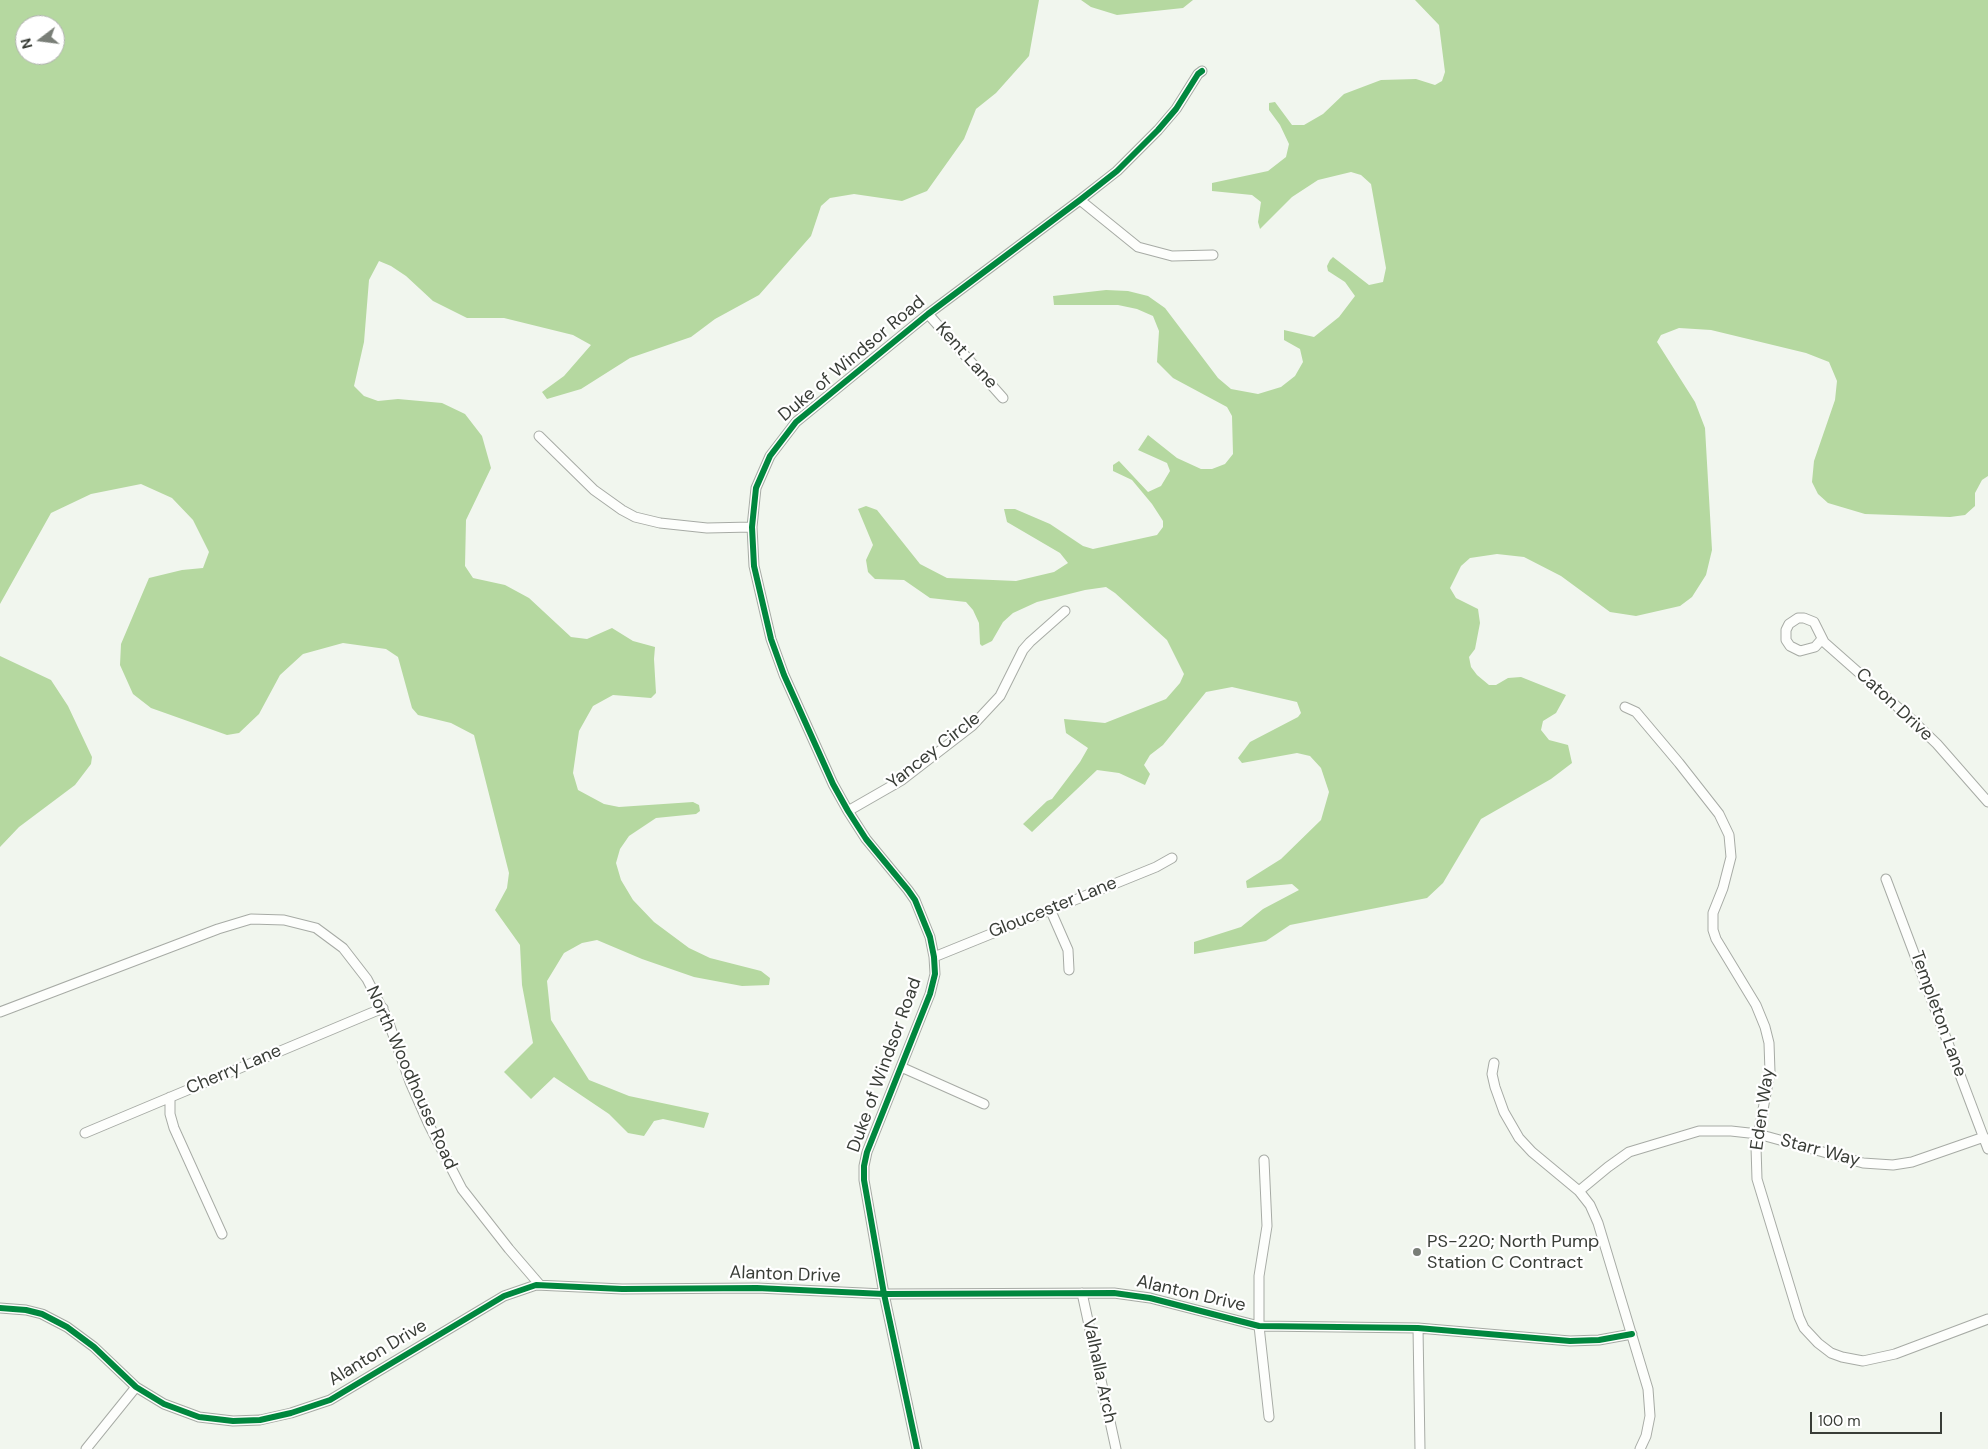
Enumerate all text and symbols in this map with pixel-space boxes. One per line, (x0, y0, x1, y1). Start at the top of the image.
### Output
north arrow (15, 15, 65, 65)
text: N (16, 36, 36, 51)
street label: Duke of Windsor Road (775, 292, 929, 426)
street label: Kent Lane (930, 318, 1002, 394)
street label: Caton Drive (1851, 664, 1937, 746)
street label: Yancey Circle (883, 708, 985, 794)
street label: Gloucester Lane (986, 872, 1120, 944)
street label: Templeton Lane (1905, 948, 1971, 1080)
street label: Duke of Windsor Road (843, 975, 927, 1155)
street label: North Woodhouse Road (361, 983, 461, 1173)
street label: Cherry Lane (183, 1040, 285, 1100)
street label: Eden Way (1747, 1066, 1779, 1152)
street label: Starr Way (1778, 1130, 1862, 1172)
place label: PS-220; North Pump Station C Contract (1427, 1231, 1599, 1274)
marker: PS-220; North Pump Station C Contract (1411, 1246, 1423, 1258)
street label: Alanton Drive (729, 1262, 841, 1288)
street label: Alanton Drive (1134, 1271, 1248, 1317)
street label: Alanton Drive (325, 1315, 431, 1391)
street label: Valhalla Arch (1077, 1317, 1121, 1425)
scale bar (1813, 1402, 1946, 1434)
text: 100 m (1818, 1411, 1861, 1431)

